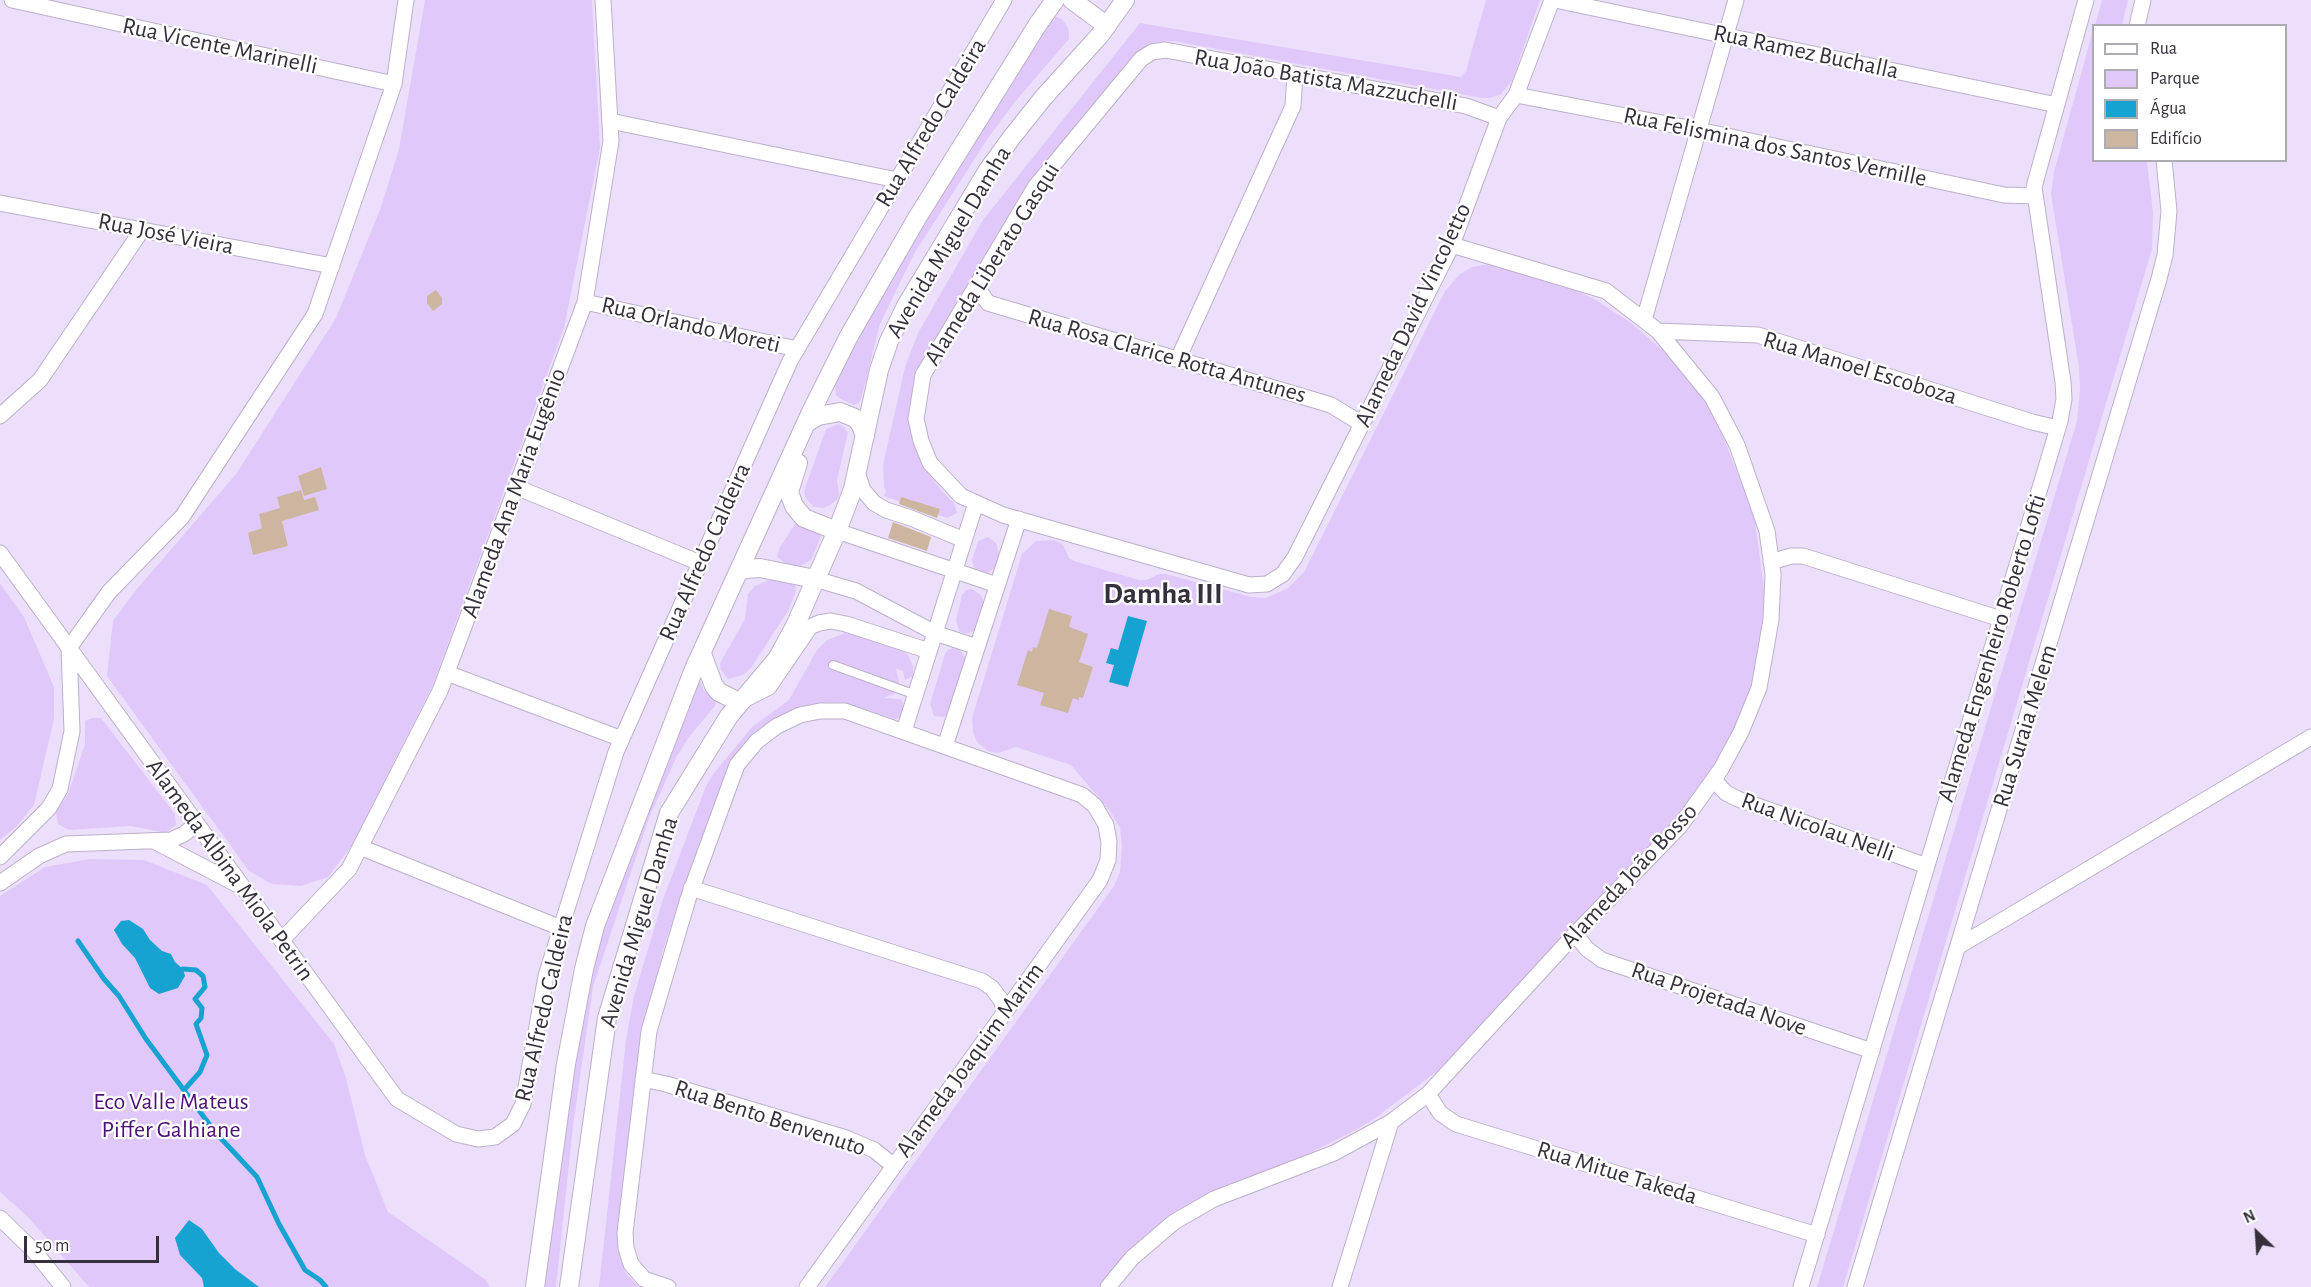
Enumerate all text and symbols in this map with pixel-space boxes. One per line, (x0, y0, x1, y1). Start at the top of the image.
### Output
street label: Rua Vicente Marinelli (120, 11, 320, 81)
street label: Rua Ramez Buchalla (1711, 18, 1901, 86)
legend (2092, 24, 2287, 162)
street label: Rua Alfredo Caldeira (869, 33, 993, 213)
text: Rua (2150, 40, 2177, 58)
street label: Rua João Batista Mazzuchelli (1192, 43, 1460, 117)
text: Parque (2150, 70, 2199, 88)
text: Água (2150, 100, 2187, 118)
street label: Rua Felismina dos Santos Vernille (1621, 101, 1929, 193)
text: Edifício (2150, 130, 2202, 148)
street label: Avenida Miguel Damha (880, 141, 1018, 343)
street label: Alameda Liberato Gasqui (918, 157, 1066, 371)
street label: Alameda David Vincoletto (1348, 199, 1478, 431)
street label: Rua José Vieira (96, 207, 236, 261)
street label: Rua Orlando Moreti (599, 290, 783, 360)
street label: Rua Rosa Clarice Rotta Antunes (1025, 302, 1309, 410)
street label: Rua Manoel Escoboza (1760, 325, 1960, 411)
street label: Alameda Ana Maria Eugênio (455, 364, 573, 622)
street label: Rua Alfredo Caldeira (653, 459, 757, 645)
street label: Alameda Engenheiro Roberto Lofti (1931, 491, 2053, 805)
district label: Damha III (1103, 576, 1223, 612)
street label: Rua Suraia Melem (1987, 641, 2063, 811)
street label: Alameda Albina Miola Petrin (140, 753, 320, 987)
street label: Rua Nicolau Nelli (1737, 786, 1899, 868)
street label: Alameda João Bosso (1554, 797, 1704, 955)
street label: Avenida Miguel Damha (593, 813, 685, 1031)
street label: Rua Alfredo Caldeira (508, 911, 580, 1105)
street label: Rua Projetada Nove (1627, 955, 1811, 1043)
street label: Alameda Joaquim Marim (890, 957, 1050, 1163)
street label: Rua Bento Benvenuto (671, 1073, 869, 1163)
park label: Eco Valle Mateus Piffer Galhiane (93, 1088, 249, 1144)
street label: Rua Mitue Takeda (1533, 1135, 1701, 1211)
north arrow (2227, 1203, 2287, 1263)
text: N (2241, 1207, 2258, 1226)
scale bar (27, 1224, 162, 1262)
text: 50 m (35, 1237, 69, 1255)

